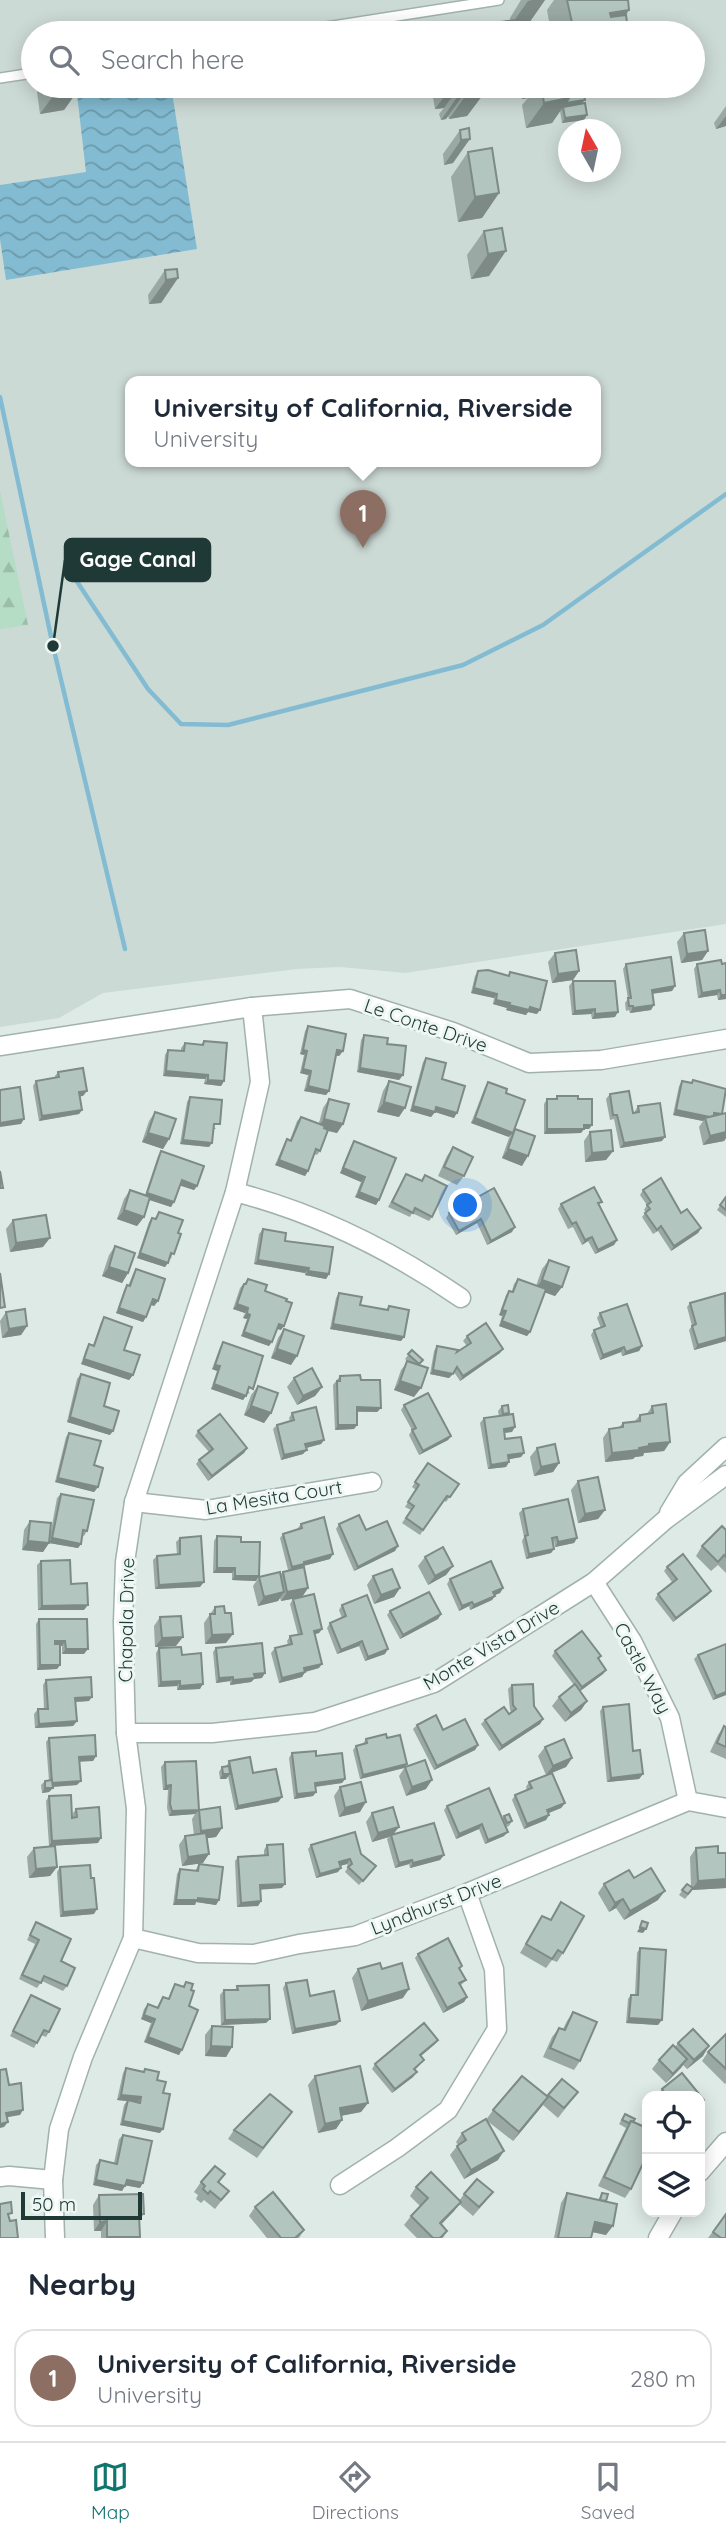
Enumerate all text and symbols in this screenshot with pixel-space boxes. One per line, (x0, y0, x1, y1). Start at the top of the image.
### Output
search box (21, 21, 705, 98)
icon: search (45, 41, 83, 79)
text: Search here (101, 43, 245, 76)
north arrow (558, 119, 621, 182)
popup (125, 376, 601, 467)
text: University of California, Riverside (153, 391, 573, 424)
text: University (153, 424, 258, 453)
pin: 1 (340, 490, 386, 548)
callout: Gage Canal (65, 539, 210, 581)
text: Gage Canal (79, 546, 197, 572)
street label: Le Conte Drive (361, 993, 491, 1057)
your location (448, 1188, 482, 1222)
street label: La Mesita Court (204, 1474, 344, 1520)
street label: Chapala Drive (113, 1558, 139, 1682)
street label: Monte Vista Drive (418, 1595, 564, 1695)
street label: Castle Way (609, 1618, 677, 1718)
street label: Lyndhurst Drive (367, 1868, 505, 1940)
map controls (642, 2091, 705, 2217)
button: locate (642, 2091, 705, 2154)
button: layers (642, 2154, 705, 2217)
scale bar (21, 2189, 142, 2221)
text: 50 m (32, 2192, 76, 2216)
text: Nearby (28, 2265, 136, 2303)
text: University of California, Riverside (97, 2347, 516, 2380)
text: 1 (49, 2364, 57, 2393)
text: 280 m (630, 2364, 696, 2393)
text: University (97, 2380, 202, 2409)
tab: Map (91, 2458, 130, 2524)
tab: Directions (312, 2458, 399, 2524)
tab: Saved (581, 2458, 635, 2524)

